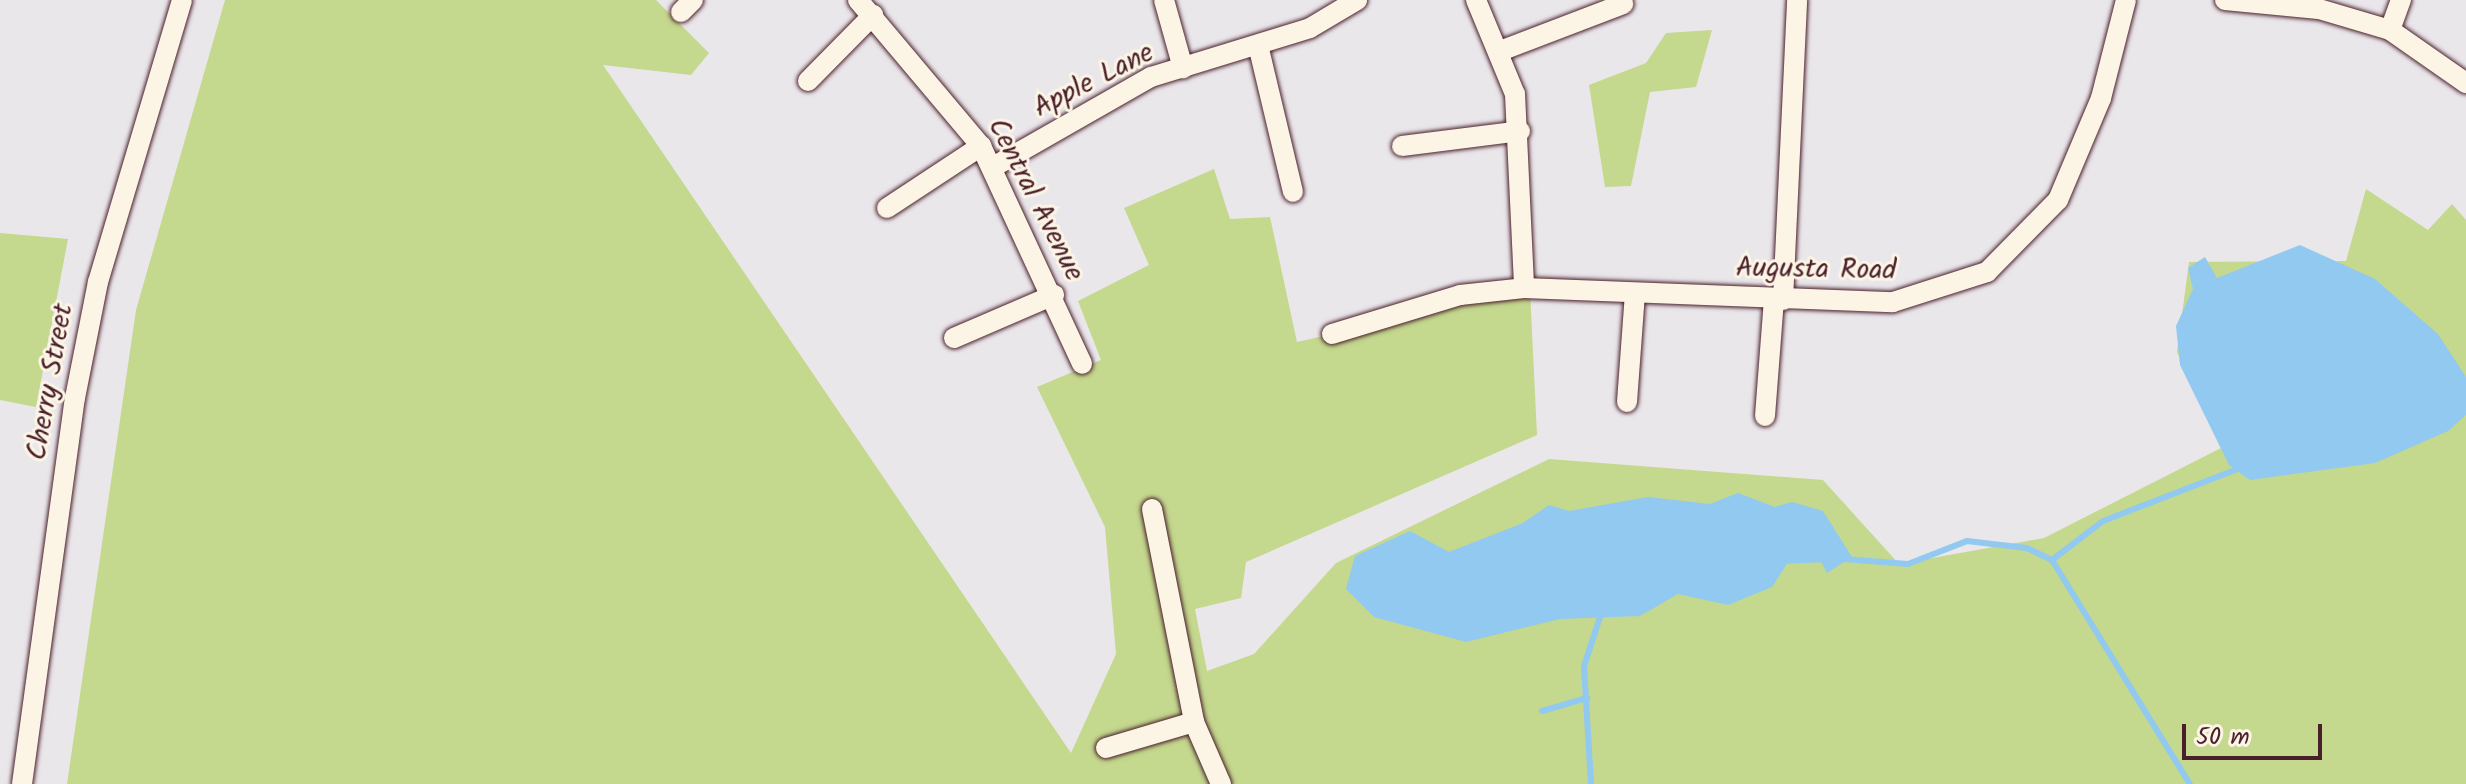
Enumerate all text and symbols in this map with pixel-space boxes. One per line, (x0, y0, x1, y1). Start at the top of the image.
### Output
street label: Apple Lane (1028, 36, 1160, 126)
street label: Central Avenue (980, 113, 1090, 287)
street label: Augusta Road (1735, 252, 1897, 288)
street label: Cherry Street (21, 301, 81, 463)
scale bar (2186, 708, 2326, 758)
text: 50 m (2196, 718, 2250, 757)

